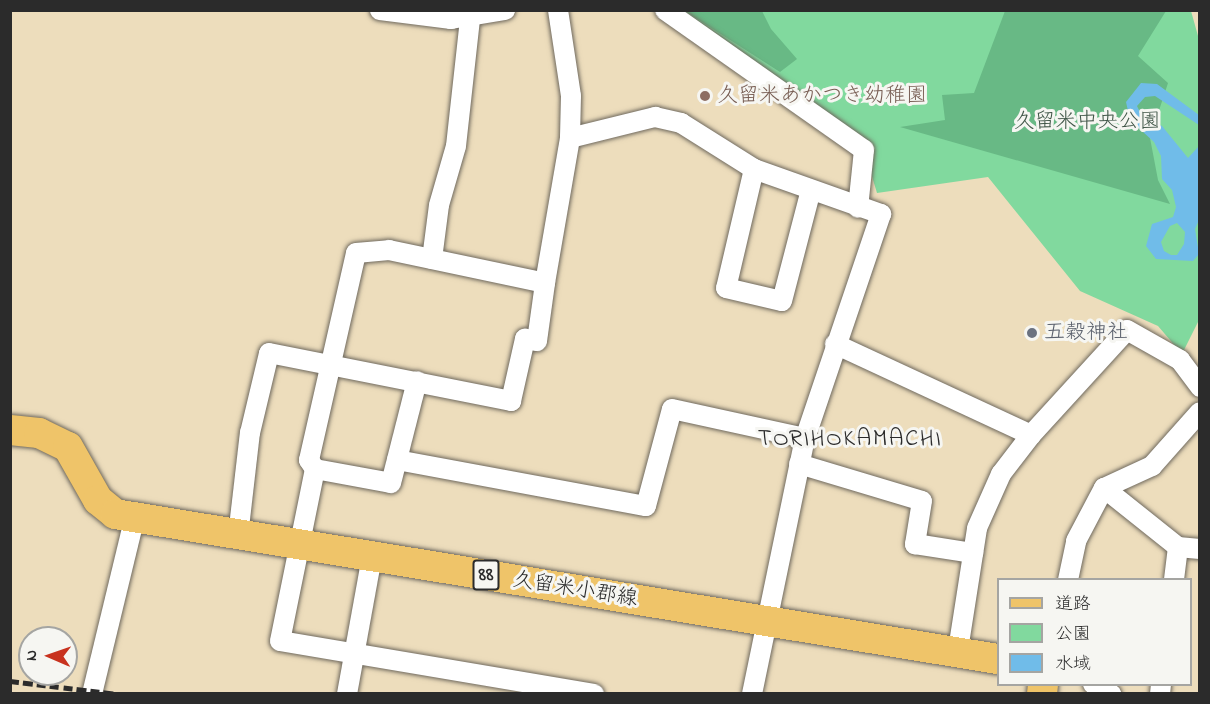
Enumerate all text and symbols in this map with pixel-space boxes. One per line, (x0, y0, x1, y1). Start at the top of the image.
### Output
place label: 久留米あかつき幼稚園 (717, 83, 927, 109)
marker: 久留米あかつき幼稚園 (698, 89, 712, 103)
park label: 久留米中央公園 (1014, 109, 1160, 135)
place label: 五穀神社 (1044, 320, 1128, 346)
marker: 五穀神社 (1025, 326, 1039, 340)
district label: TORIHOKAMACHI (758, 426, 942, 454)
road number: 88 (472, 558, 500, 592)
street label: 久留米小郡線 (511, 568, 639, 612)
legend (997, 578, 1192, 686)
text: 道路 (1055, 592, 1091, 618)
text: 公園 (1055, 622, 1091, 648)
north arrow (18, 626, 78, 686)
text: N (20, 650, 44, 661)
text: 水域 (1055, 652, 1091, 678)

